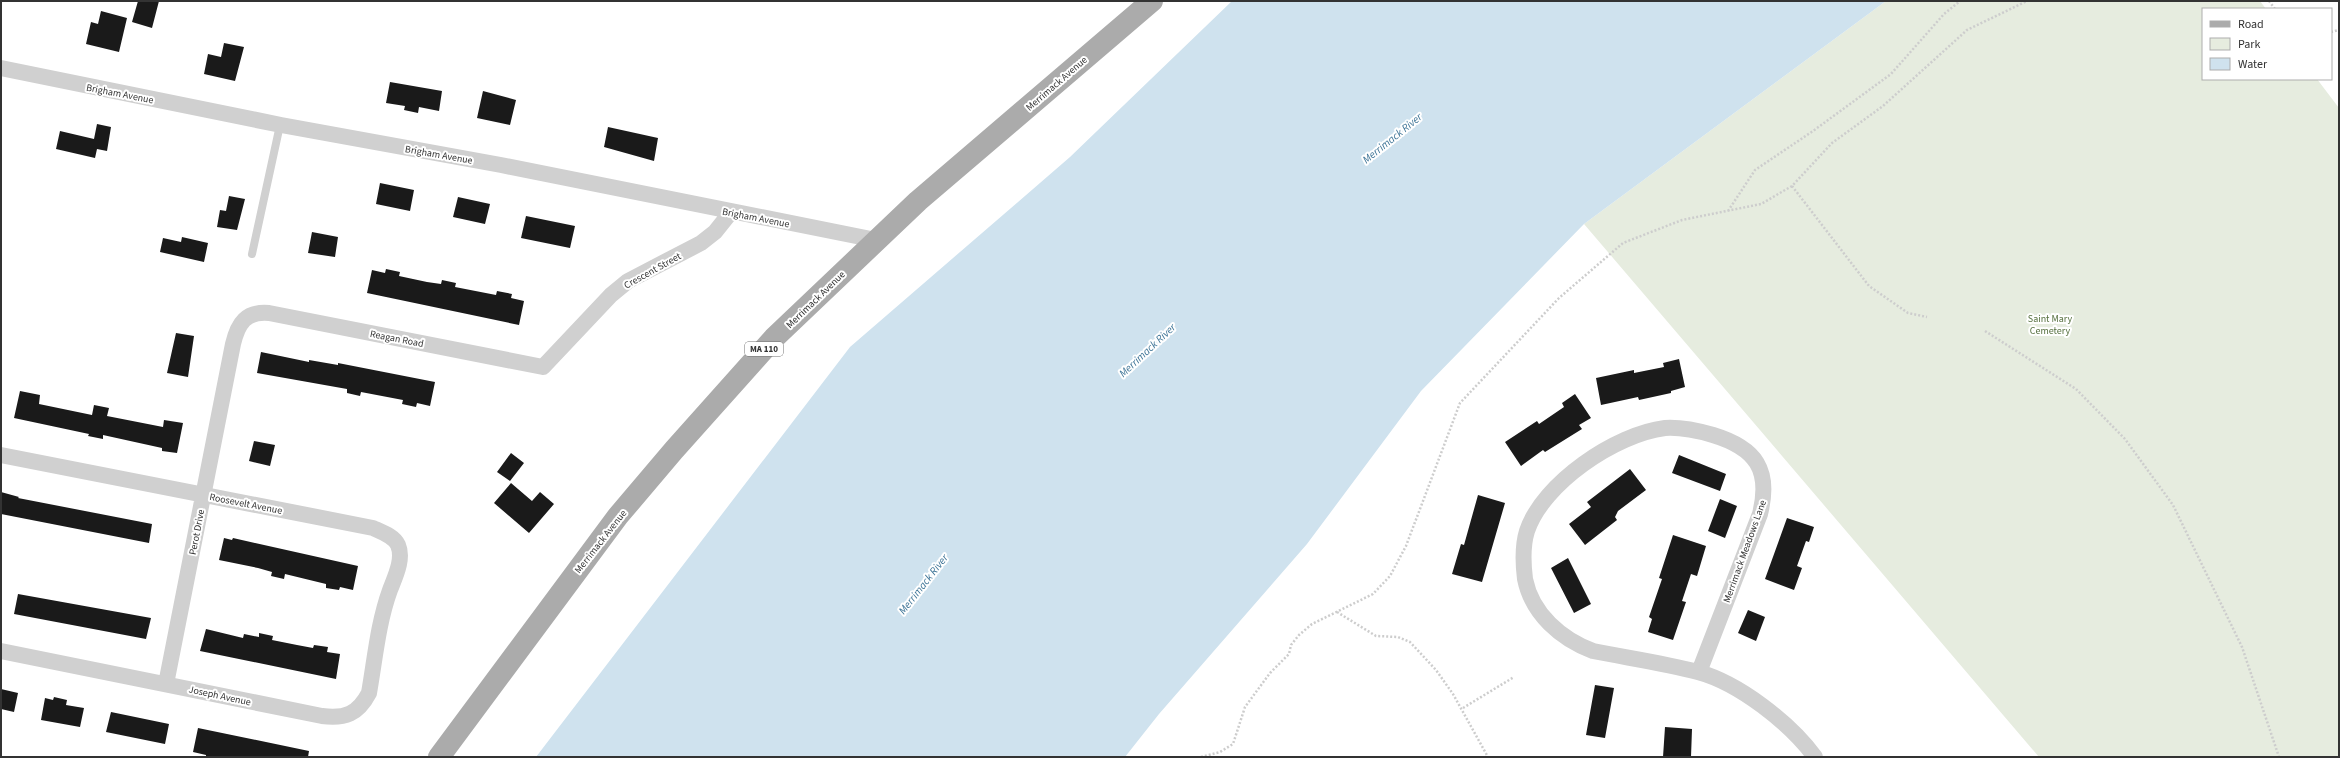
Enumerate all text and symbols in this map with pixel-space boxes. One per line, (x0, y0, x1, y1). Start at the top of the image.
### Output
legend (2202, 8, 2332, 80)
text: Road (2238, 16, 2264, 33)
text: Park (2238, 36, 2260, 53)
street label: Merrimack Avenue (1023, 53, 1090, 114)
text: Water (2238, 56, 2268, 73)
street label: Brigham Avenue (85, 81, 155, 107)
water label: Merrimack River (1359, 109, 1426, 167)
street label: Brigham Avenue (404, 142, 474, 168)
street label: Brigham Avenue (721, 205, 791, 231)
street label: Crescent Street (621, 249, 684, 292)
street label: Merrimack Avenue (783, 268, 848, 332)
park label: Saint Mary Cemetery (2028, 312, 2073, 338)
water label: Merrimack River (1116, 319, 1180, 381)
street label: Reagan Road (369, 327, 425, 351)
road number: MA 110 (745, 342, 783, 356)
street label: Roosevelt Avenue (208, 490, 283, 518)
street label: Merrimack Meadows Lane (1720, 498, 1770, 605)
street label: Merrimack Avenue (571, 507, 630, 576)
street label: Perot Drive (186, 508, 208, 556)
water label: Merrimack River (895, 550, 952, 618)
street label: Joseph Avenue (187, 683, 252, 709)

